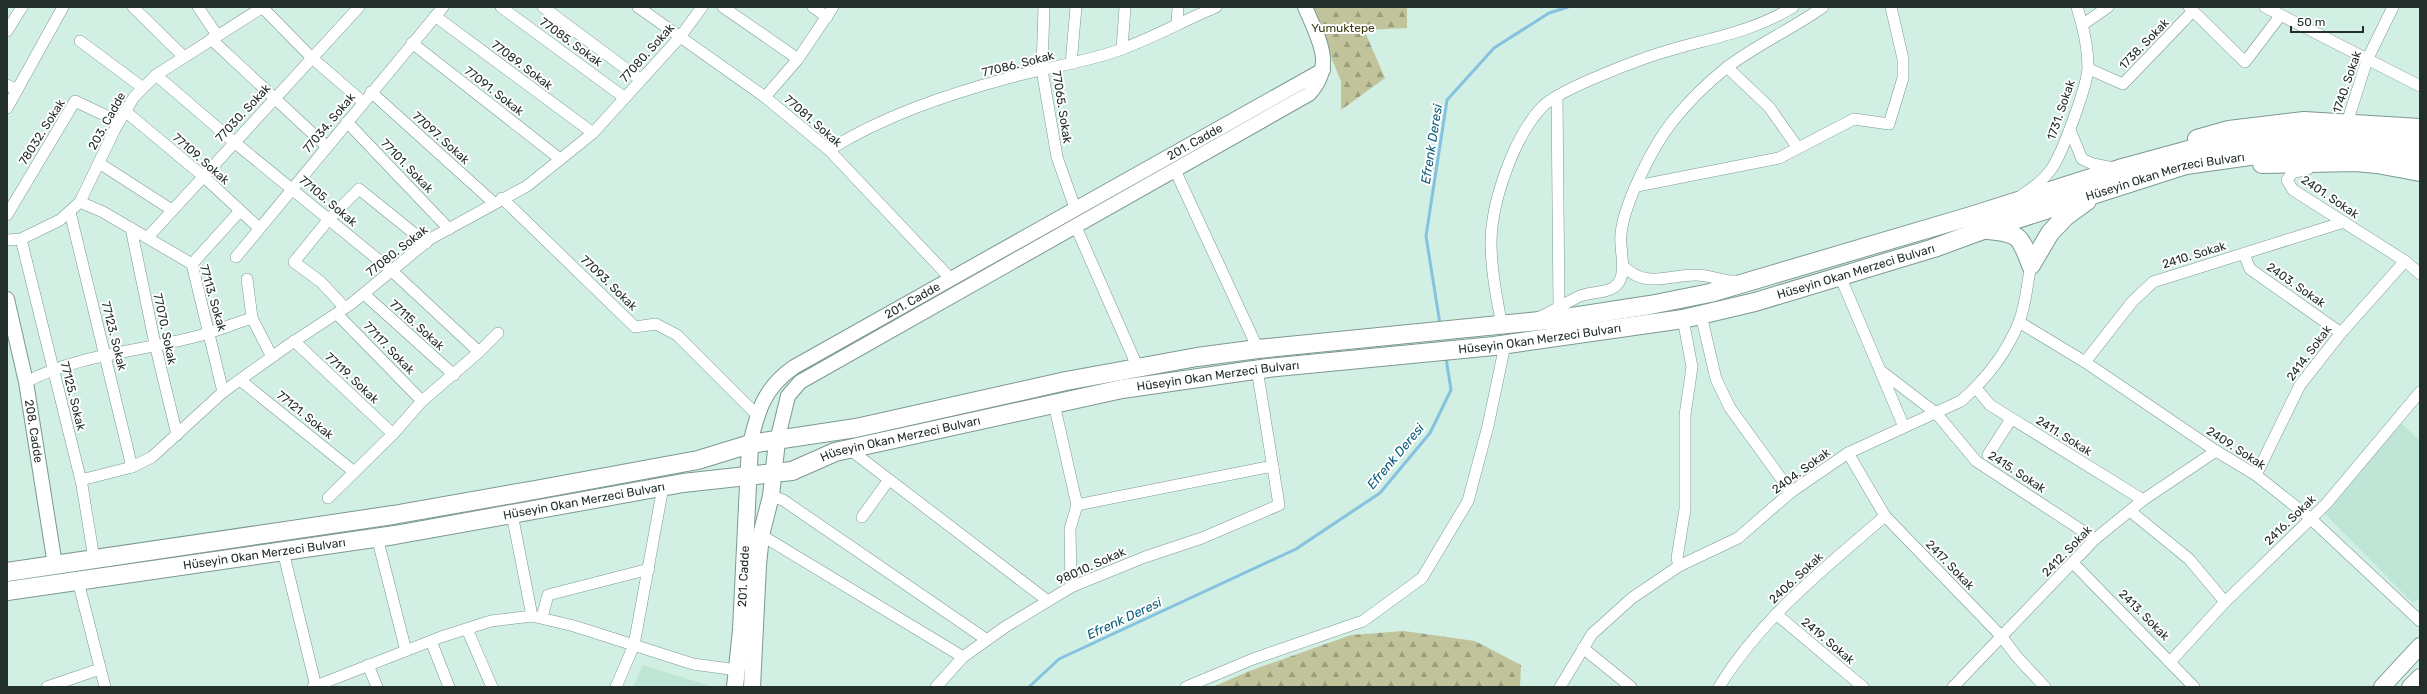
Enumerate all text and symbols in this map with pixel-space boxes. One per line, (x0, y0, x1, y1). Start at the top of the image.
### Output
scale bar (2291, 8, 2363, 34)
street label: 77085. Sokak (537, 15, 606, 70)
street label: 1738. Sokak (2116, 15, 2172, 72)
text: 50 m (2297, 15, 2325, 29)
street label: 77080. Sokak (617, 20, 678, 85)
park label: Yumuktepe (1311, 21, 1375, 35)
street label: 77089. Sokak (489, 37, 556, 93)
street label: 77086. Sokak (980, 48, 1056, 80)
street label: 1740. Sokak (2330, 48, 2364, 115)
street label: 77091. Sokak (462, 64, 527, 119)
street label: 77065. Sokak (1049, 70, 1075, 145)
street label: 1731. Sokak (2044, 77, 2078, 142)
street label: 77030. Sokak (213, 81, 274, 145)
street label: 203. Cadde (85, 90, 129, 152)
street label: 77034. Sokak (300, 90, 359, 156)
street label: 77081. Sokak (781, 92, 845, 150)
street label: 78032. Sokak (16, 96, 68, 167)
water label: Efrenk Deresi (1418, 102, 1445, 185)
street label: 77097. Sokak (410, 109, 473, 168)
street label: 201. Cadde (1165, 121, 1225, 163)
street label: 77109. Sokak (170, 131, 233, 188)
street label: 77101. Sokak (378, 136, 437, 196)
street label: Hüseyin Okan Merzeci Bulvarı (2084, 150, 2246, 204)
street label: 77105. Sokak (296, 173, 360, 230)
street label: 2401. Sokak (2299, 173, 2362, 222)
street label: 77080. Sokak (363, 222, 431, 279)
street label: 2410. Sokak (2160, 238, 2228, 271)
street label: Hüseyin Okan Merzeci Bulvarı (1775, 241, 1937, 302)
street label: 77093. Sokak (578, 253, 641, 314)
street label: 2403. Sokak (2264, 260, 2329, 311)
street label: 77113. Sokak (197, 263, 229, 334)
street label: 201. Cadde (882, 279, 943, 322)
street label: 77070. Sokak (151, 292, 180, 367)
street label: 77115. Sokak (387, 297, 448, 354)
street label: 77123. Sokak (99, 300, 130, 373)
street label: 77117. Sokak (361, 319, 418, 378)
street label: Hüseyin Okan Merzeci Bulvarı (1458, 321, 1622, 356)
street label: 2414. Sokak (2284, 322, 2335, 383)
street label: 77119. Sokak (322, 350, 382, 407)
street label: Hüseyin Okan Merzeci Bulvarı (1136, 358, 1300, 394)
street label: 77125. Sokak (58, 360, 89, 433)
street label: 77121. Sokak (274, 388, 337, 443)
street label: 208. Cadde (22, 399, 46, 464)
street label: Hüseyin Okan Merzeci Bulvarı (818, 413, 982, 465)
street label: 2411. Sokak (2033, 413, 2095, 459)
water label: Efrenk Deresi (1364, 420, 1428, 492)
street label: 2409. Sokak (2204, 424, 2269, 473)
street label: 2404. Sokak (1769, 445, 1833, 497)
street label: 2415. Sokak (1986, 448, 2049, 496)
street label: Hüseyin Okan Merzeci Bulvarı (502, 479, 666, 522)
street label: 2416. Sokak (2262, 492, 2319, 548)
street label: 2412. Sokak (2039, 522, 2095, 579)
street label: Hüseyin Okan Merzeci Bulvarı (182, 535, 347, 573)
street label: 2417. Sokak (1923, 537, 1978, 593)
street label: 98010. Sokak (1054, 544, 1128, 587)
street label: 201. Cadde (735, 545, 752, 607)
street label: 2406. Sokak (1766, 549, 1826, 606)
street label: 2413. Sokak (2116, 587, 2173, 644)
water label: Efrenk Deresi (1084, 594, 1165, 642)
street label: 2419. Sokak (1799, 615, 1858, 668)

